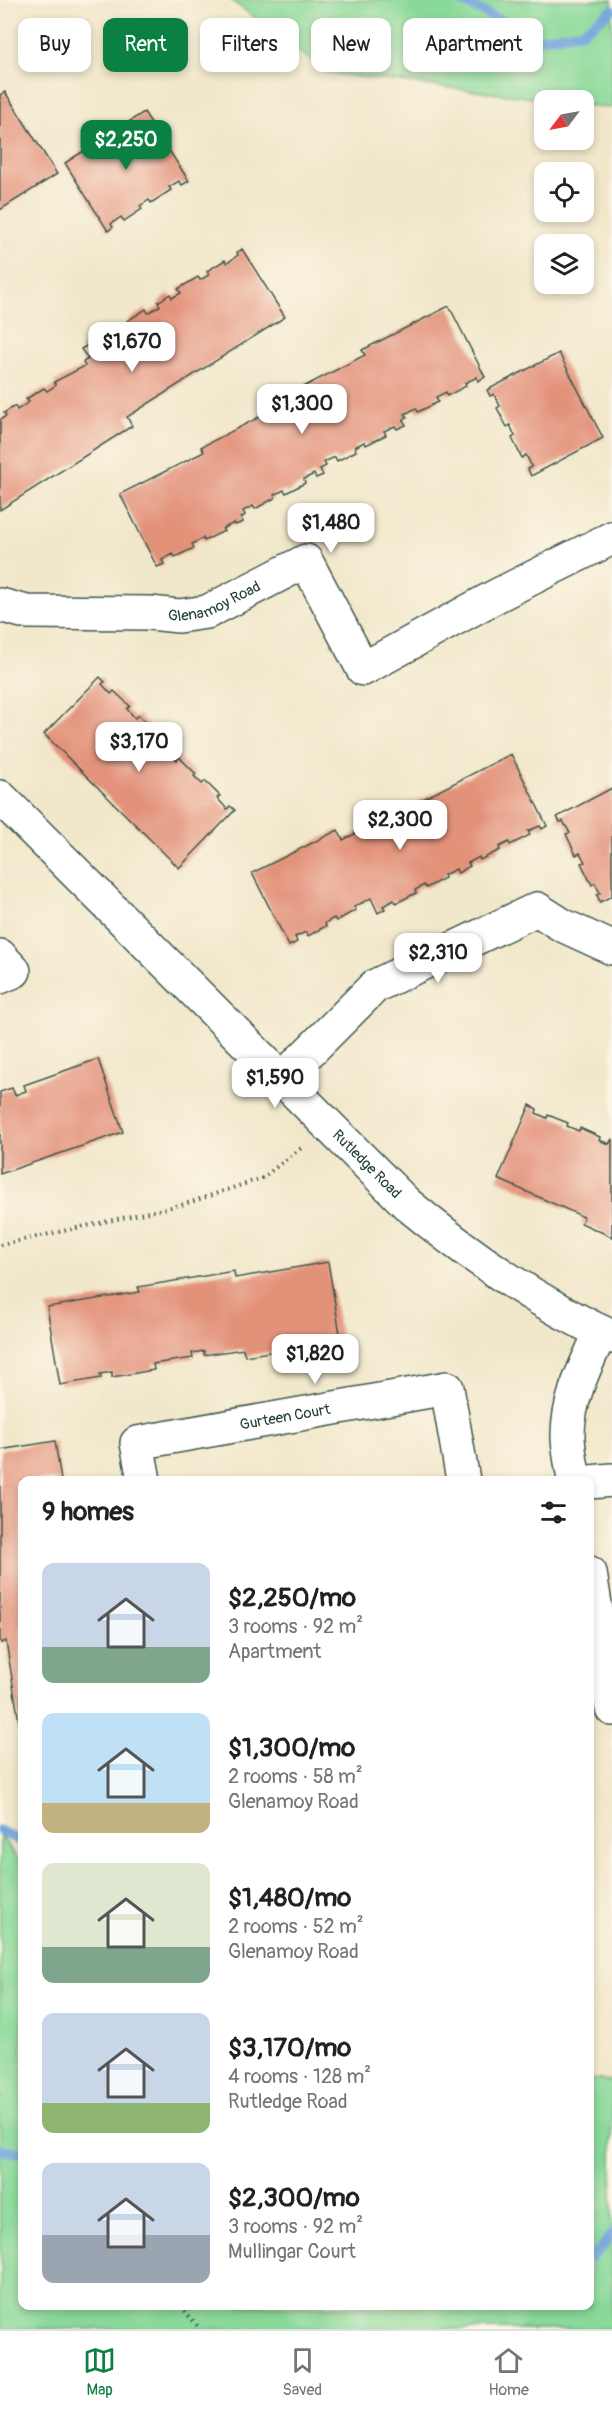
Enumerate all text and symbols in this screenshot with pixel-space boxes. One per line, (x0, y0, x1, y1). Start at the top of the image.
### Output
chip: Buy (18, 18, 91, 72)
chip: Rent (103, 18, 188, 72)
chip: Filters (200, 18, 299, 72)
chip: New (311, 18, 391, 72)
chip: Apartment (403, 18, 543, 72)
north arrow (534, 90, 594, 150)
map controls (534, 90, 594, 294)
pin: $2,250 (77, 120, 175, 171)
text: $2,250 (95, 127, 157, 152)
button: locate (534, 162, 594, 222)
button: layers (534, 234, 594, 294)
pin: $1,670 (83, 322, 181, 373)
text: $1,670 (102, 329, 162, 354)
pin: $1,300 (253, 384, 351, 435)
text: $1,300 (271, 391, 333, 416)
pin: $1,480 (282, 503, 380, 554)
text: $1,480 (301, 510, 361, 535)
street label: Glenamoy Road (167, 577, 264, 626)
pin: $3,170 (90, 722, 188, 773)
text: $3,170 (109, 729, 169, 754)
pin: $2,300 (351, 800, 449, 851)
text: $2,300 (367, 807, 433, 832)
pin: $2,310 (389, 933, 487, 984)
text: $2,310 (408, 940, 468, 965)
pin: $1,590 (226, 1058, 324, 1109)
text: $1,590 (246, 1065, 304, 1090)
street label: Rutledge Road (329, 1126, 405, 1202)
pin: $1,820 (266, 1334, 364, 1385)
text: $1,820 (286, 1341, 344, 1366)
street label: Gurteen Court (238, 1399, 333, 1434)
text: 9 homes (42, 1496, 134, 1528)
icon: filters (537, 1496, 570, 1529)
text: $2,250/mo (228, 1582, 356, 1614)
icon: home (90, 1587, 162, 1659)
text: 3 rooms · 92 m² (228, 1614, 363, 1639)
text: Apartment (228, 1639, 321, 1664)
text: $1,300/mo (228, 1732, 355, 1764)
icon: home (90, 1737, 162, 1809)
text: 2 rooms · 58 m² (228, 1764, 363, 1789)
text: Glenamoy Road (228, 1789, 359, 1814)
text: $1,480/mo (228, 1882, 351, 1914)
icon: home (90, 1887, 162, 1959)
text: 2 rooms · 52 m² (228, 1914, 364, 1939)
text: Glenamoy Road (228, 1939, 359, 1964)
text: $3,170/mo (228, 2032, 351, 2064)
icon: home (90, 2037, 162, 2109)
text: 4 rooms · 128 m² (228, 2064, 371, 2089)
text: Rutledge Road (228, 2089, 348, 2114)
text: $2,300/mo (228, 2182, 360, 2214)
icon: home (90, 2187, 162, 2259)
text: 3 rooms · 92 m² (228, 2214, 363, 2239)
text: Mullingar Court (228, 2239, 356, 2264)
tab: Map (83, 2344, 116, 2400)
tab: Saved (282, 2344, 322, 2400)
tab: Home (488, 2344, 529, 2400)

